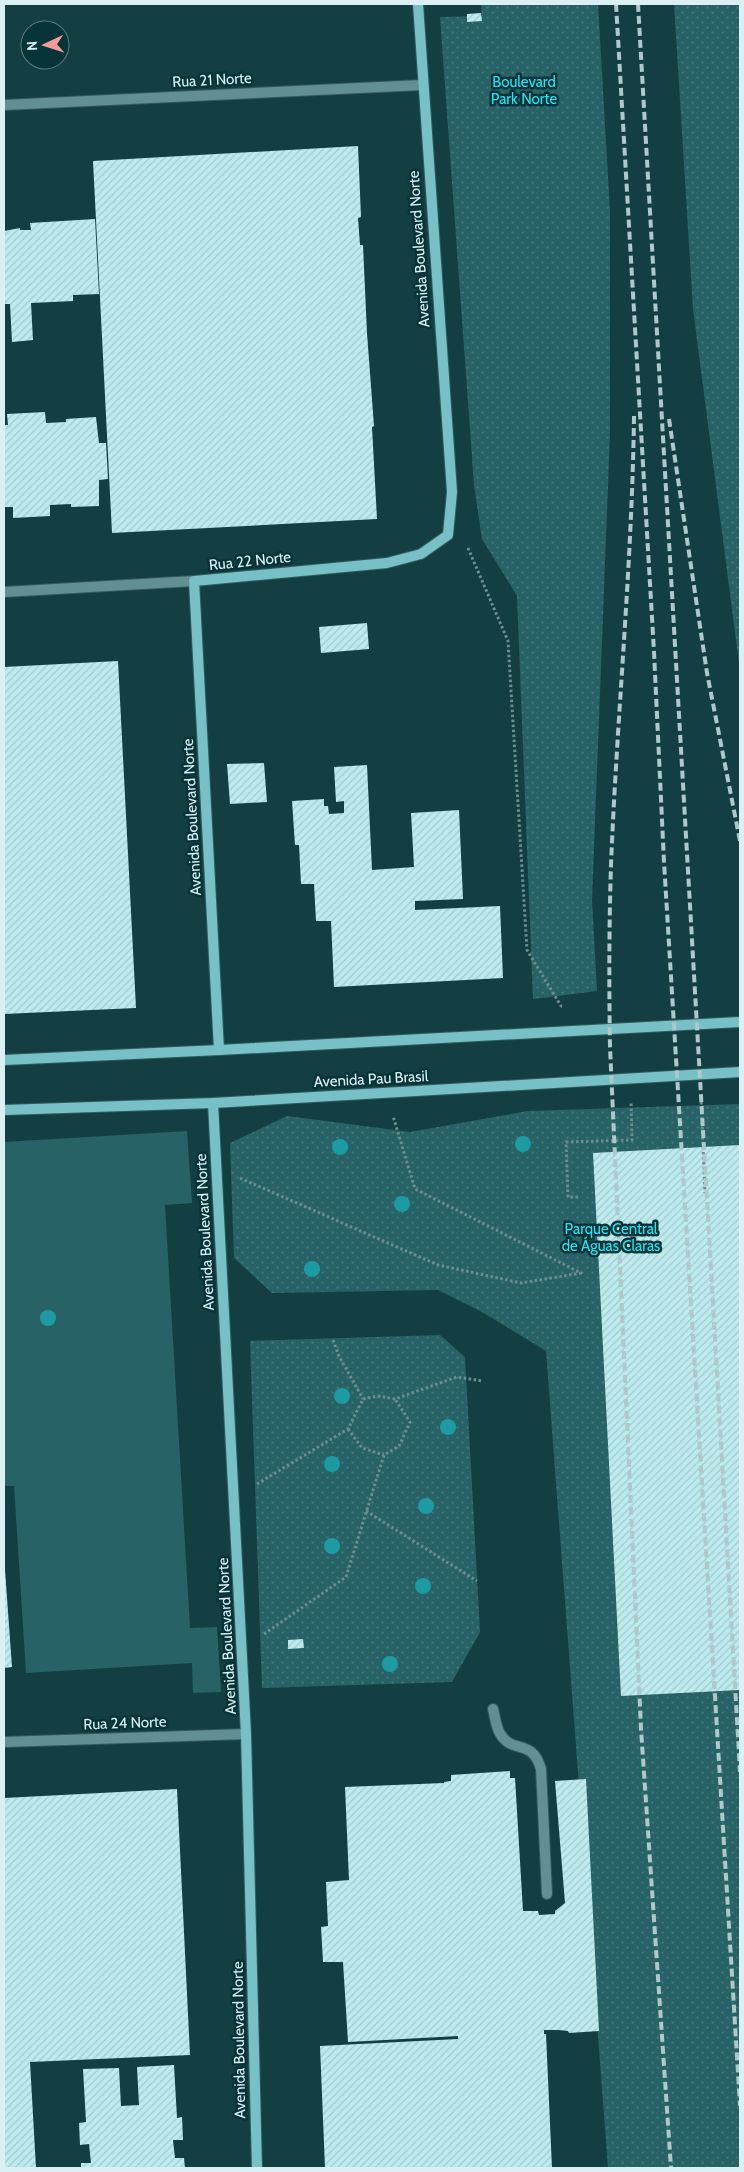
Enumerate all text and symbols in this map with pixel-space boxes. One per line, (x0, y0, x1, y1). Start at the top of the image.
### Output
north arrow (20, 20, 70, 70)
text: N (23, 40, 41, 51)
street label: Rua 21 Norte (172, 69, 252, 91)
park label: Boulevard Park Norte (491, 73, 558, 108)
street label: Avenida Boulevard Norte (405, 170, 433, 328)
street label: Rua 22 Norte (208, 548, 292, 574)
street label: Avenida Boulevard Norte (179, 738, 205, 896)
street label: Avenida Pau Brasil (313, 1067, 429, 1091)
street label: Avenida Boulevard Norte (192, 1153, 218, 1311)
park label: Parque Central de Águas Claras (562, 1220, 660, 1255)
street label: Avenida Boulevard Norte (214, 1557, 240, 1715)
street label: Rua 24 Norte (83, 1713, 167, 1733)
street label: Avenida Boulevard Norte (229, 1961, 249, 2119)

